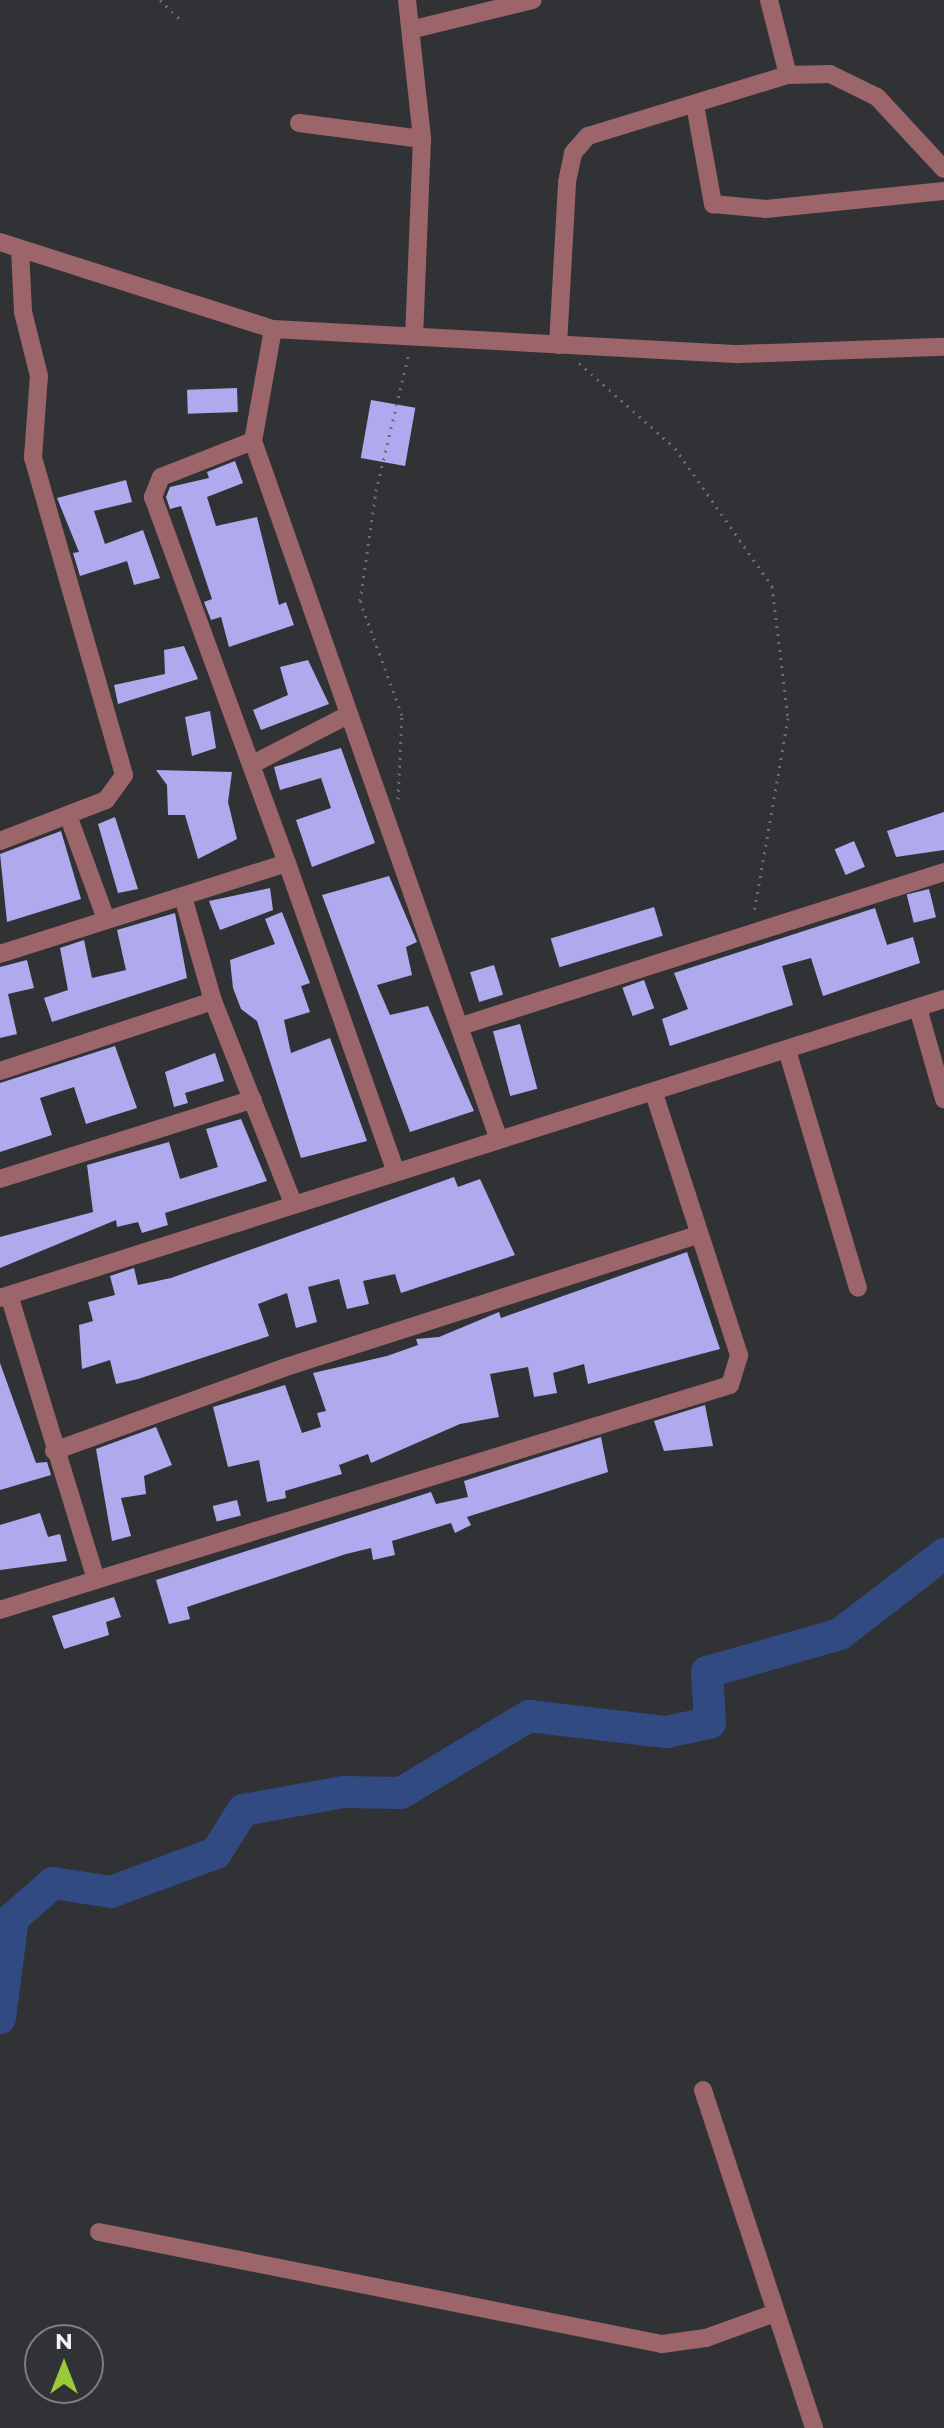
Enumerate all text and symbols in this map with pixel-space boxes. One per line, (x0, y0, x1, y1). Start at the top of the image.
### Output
north arrow (24, 2324, 104, 2404)
text: N (55, 2328, 73, 2355)

